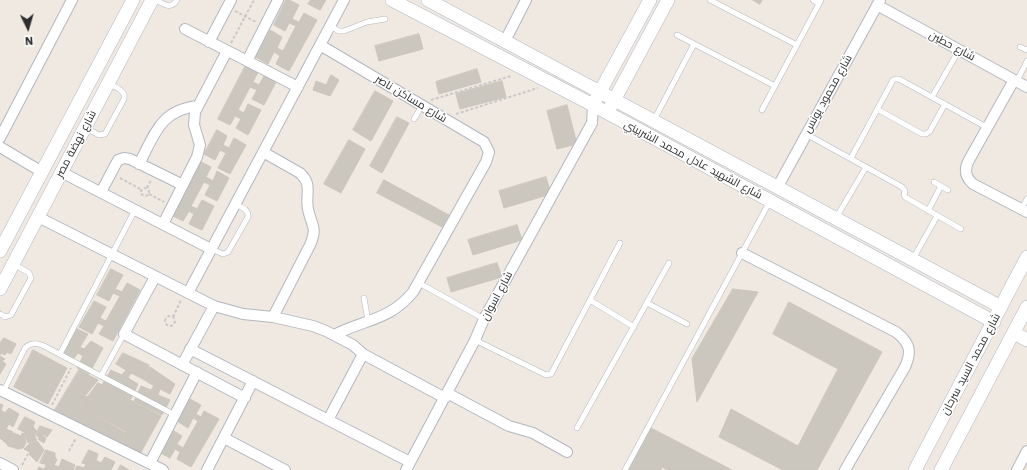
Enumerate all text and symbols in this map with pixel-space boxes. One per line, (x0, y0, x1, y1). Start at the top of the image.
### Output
north arrow (8, 8, 48, 48)
street label: شارع حطين (927, 28, 977, 64)
text: N (24, 34, 34, 47)
street label: شارع محمود يونس (801, 53, 855, 135)
street label: شارع مساكن ناصر (373, 72, 449, 126)
street label: شارع نهضة مصر (53, 108, 99, 180)
street label: شارع الشهيد عادل محمد الشربيني (622, 118, 764, 202)
street label: شارع اسوان (479, 269, 515, 323)
street label: شارع محمد السيد سرحان (939, 311, 1003, 417)

